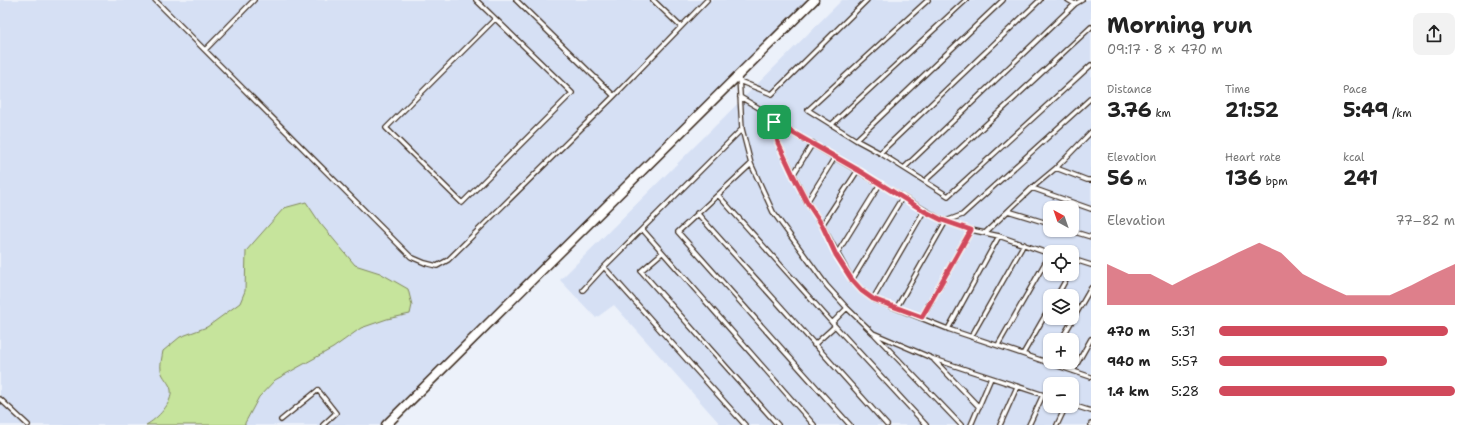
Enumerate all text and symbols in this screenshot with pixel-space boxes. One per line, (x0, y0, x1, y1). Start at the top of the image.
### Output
text: Morning run (1107, 11, 1252, 40)
button: share (1413, 13, 1455, 55)
text: 09:17 · 8 × 470 m (1107, 41, 1222, 58)
text: Distance (1107, 82, 1152, 97)
text: Time (1225, 82, 1250, 97)
text: Pace (1343, 82, 1367, 97)
text: 3.76 (1107, 97, 1152, 123)
text: 21:52 (1225, 97, 1279, 123)
text: 5:49 (1343, 97, 1388, 123)
pin (757, 105, 791, 139)
text: km (1152, 106, 1171, 121)
text: /km (1388, 106, 1412, 121)
icon: arrive (763, 111, 785, 133)
text: Elevation (1107, 150, 1156, 165)
text: Heart rate (1225, 150, 1281, 165)
text: kcal (1343, 150, 1364, 165)
text: 56 (1107, 165, 1134, 191)
text: 136 (1225, 165, 1262, 191)
text: 241 (1343, 165, 1378, 191)
text: m (1134, 174, 1147, 189)
text: bpm (1262, 174, 1288, 189)
north arrow (1043, 201, 1079, 237)
map controls (1043, 201, 1079, 413)
text: Elevation (1107, 212, 1165, 229)
text: 77–82 m (1395, 212, 1455, 229)
button: locate (1043, 245, 1079, 281)
button: layers (1043, 289, 1079, 325)
text: 470 m (1107, 323, 1150, 340)
text: 5:31 (1171, 323, 1195, 340)
button: + (1043, 333, 1079, 369)
text: 940 m (1107, 353, 1150, 370)
text: 5:57 (1171, 353, 1198, 370)
button: − (1043, 377, 1079, 413)
text: 1.4 km (1107, 383, 1149, 400)
text: 5:28 (1171, 383, 1199, 400)

